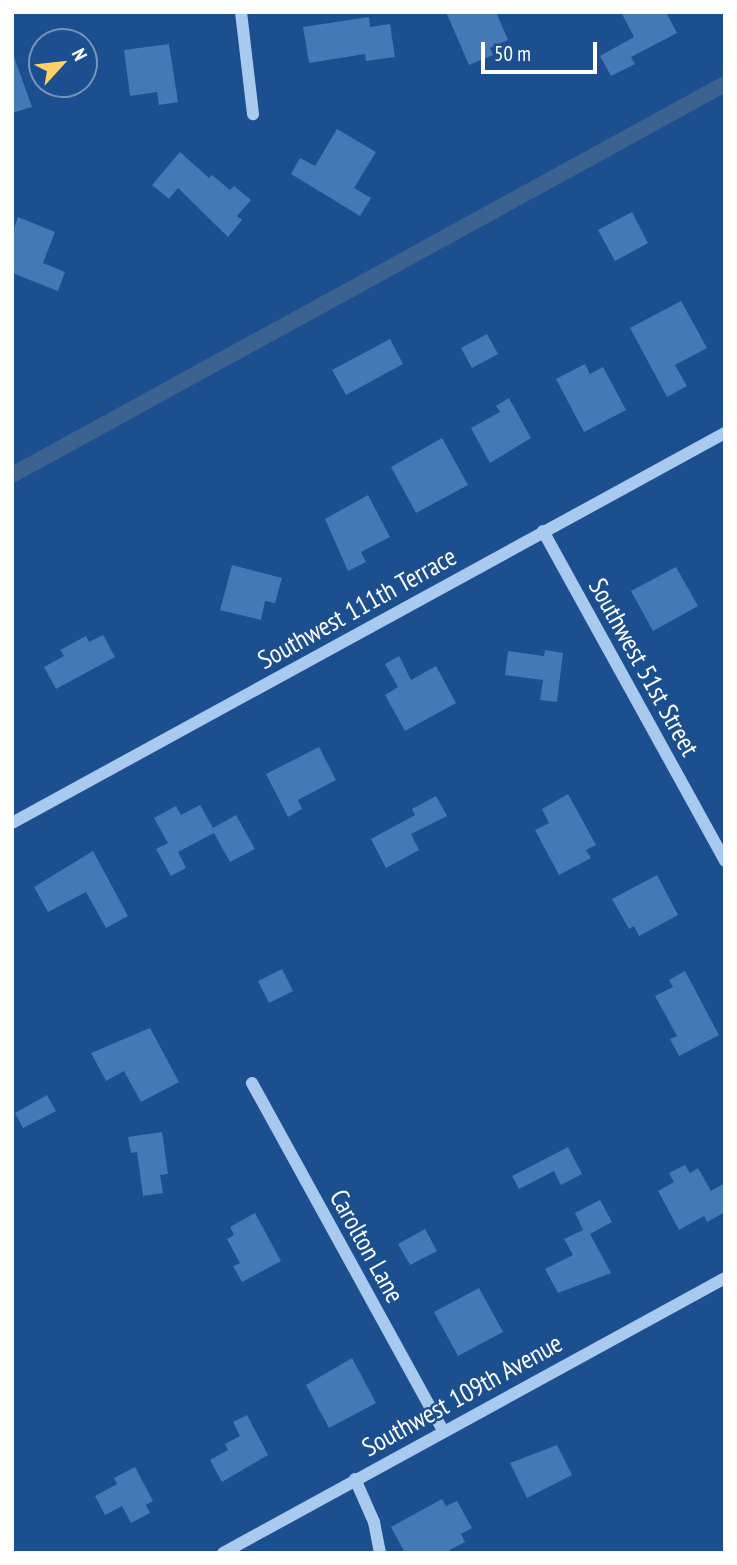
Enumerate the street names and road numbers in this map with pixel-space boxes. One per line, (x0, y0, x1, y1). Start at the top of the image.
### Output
street label: Southwest 111th Terrace (252, 540, 462, 676)
street label: Southwest 51st Street (582, 573, 706, 761)
street label: Carolton Lane (323, 1184, 411, 1308)
street label: Southwest 109th Avenue (356, 1327, 568, 1463)

